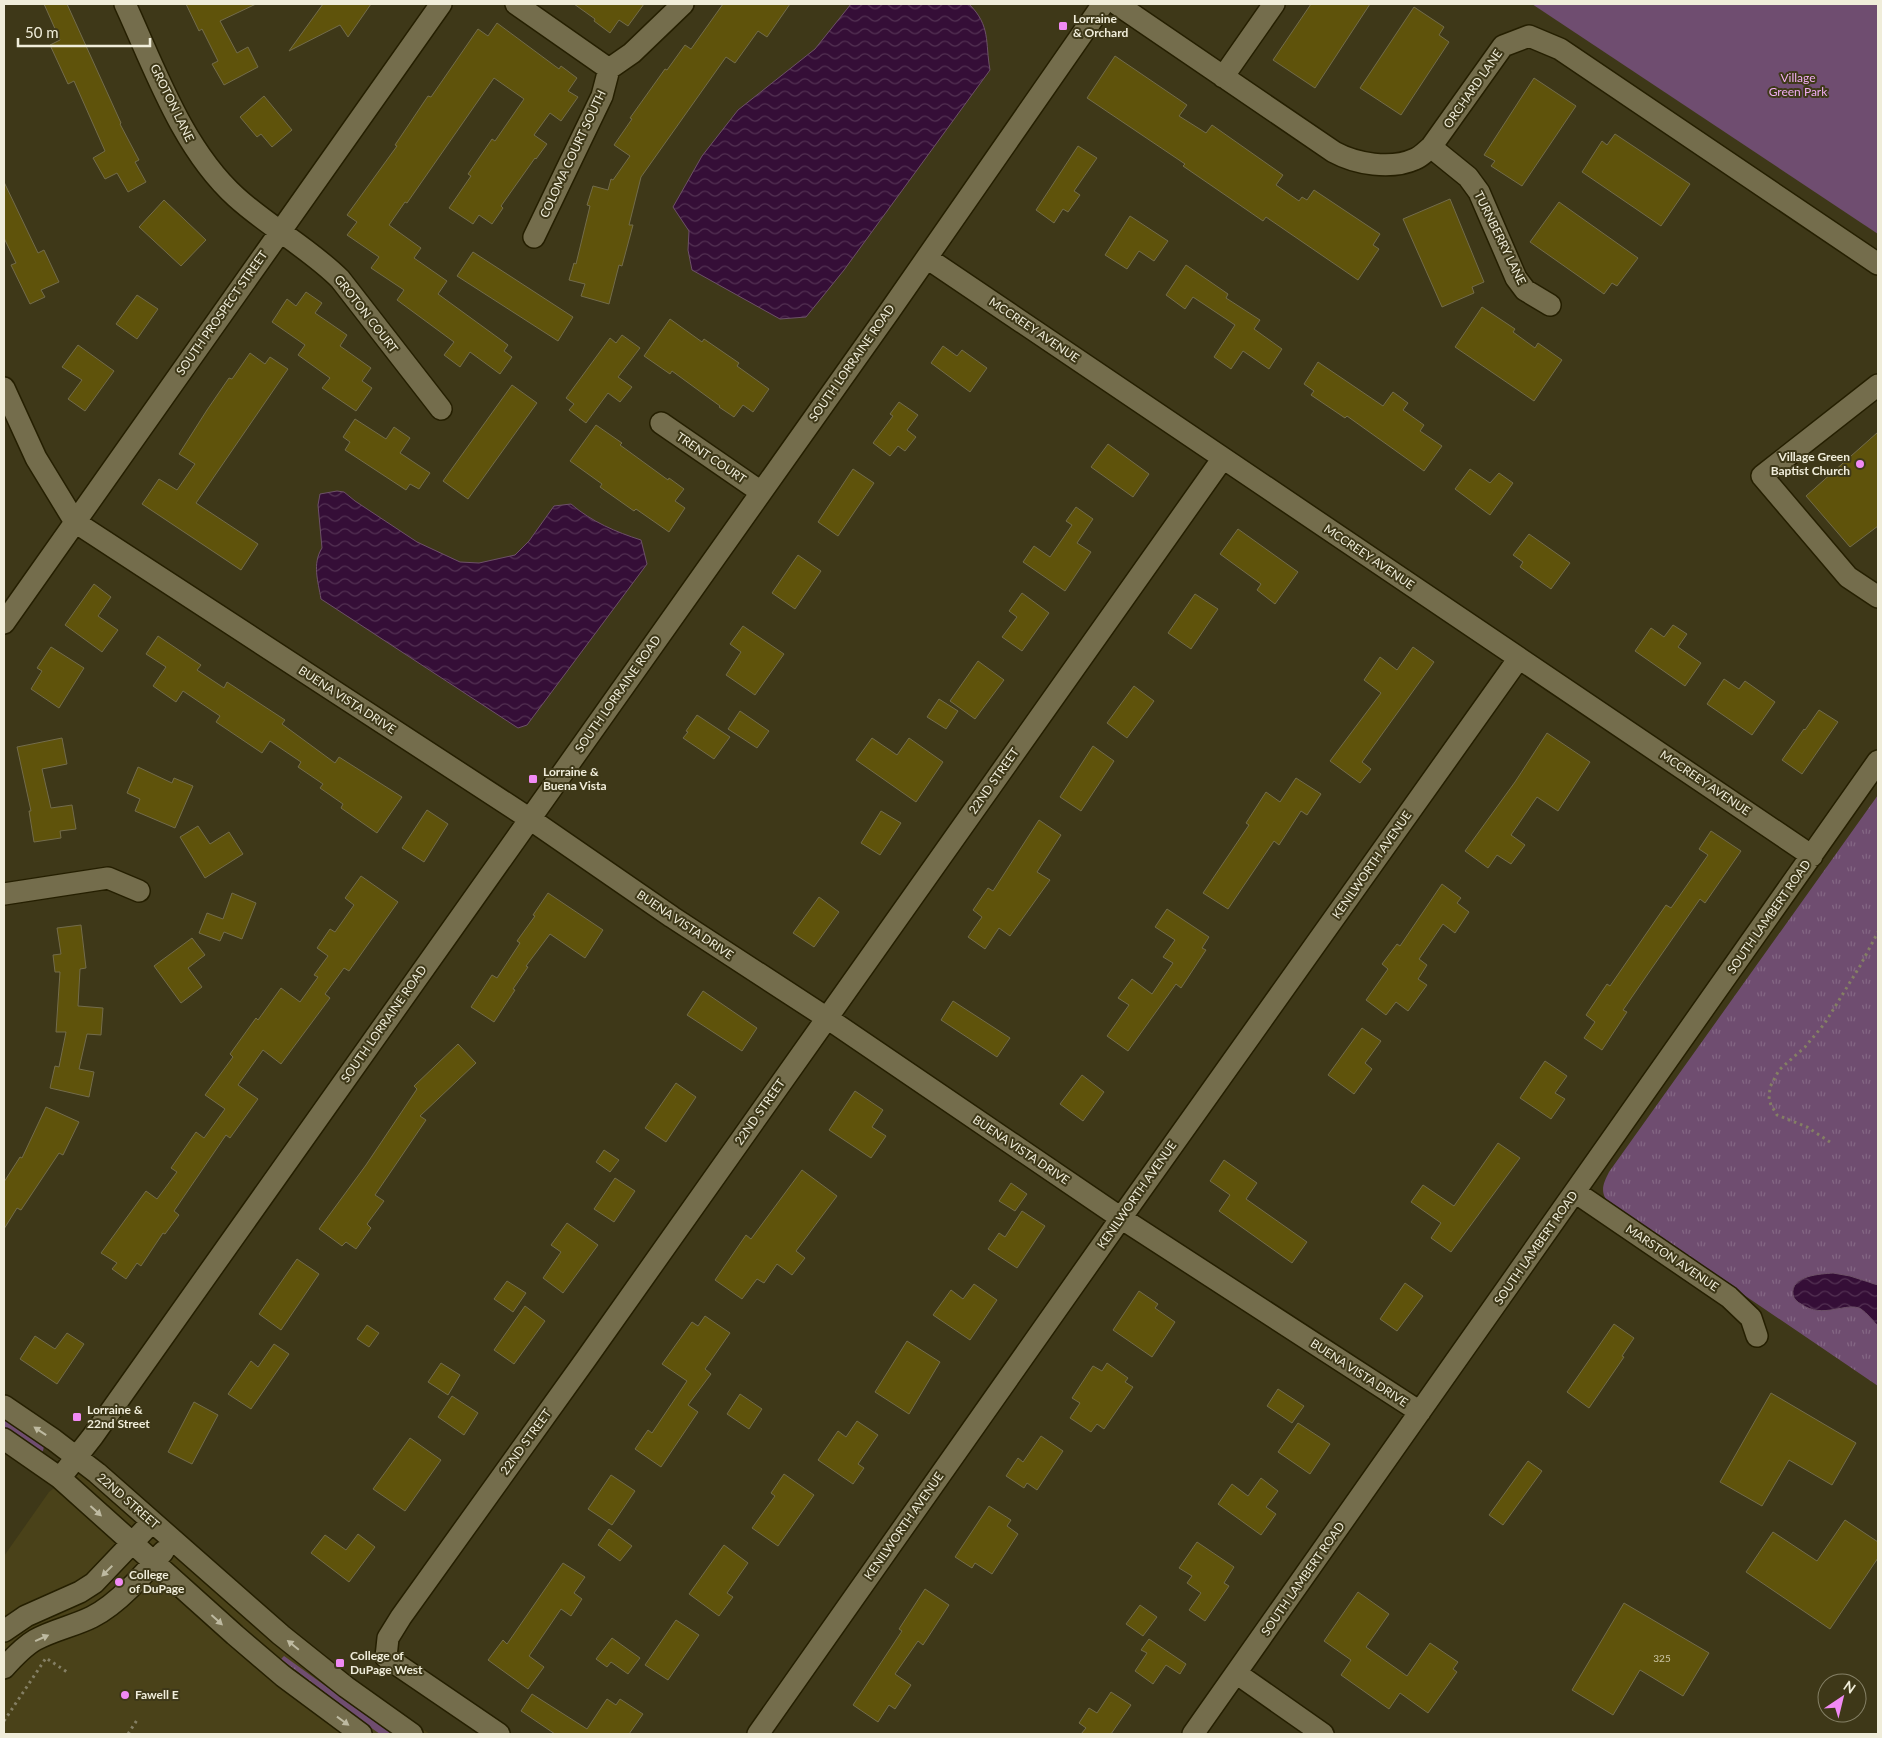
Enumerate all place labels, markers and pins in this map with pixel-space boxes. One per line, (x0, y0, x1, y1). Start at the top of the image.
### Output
place label: Lorraine & Orchard (1073, 11, 1128, 40)
marker: Lorraine & Orchard (1057, 20, 1069, 32)
place label: Village Green Baptist Church (1771, 449, 1850, 478)
marker: Village Green Baptist Church (1854, 458, 1866, 470)
place label: Lorraine & Buena Vista (543, 764, 607, 793)
marker: Lorraine & Buena Vista (527, 773, 539, 785)
place label: Lorraine & 22nd Street (87, 1402, 150, 1431)
marker: Lorraine & 22nd Street (71, 1411, 83, 1423)
place label: College of DuPage (129, 1567, 185, 1596)
marker: College of DuPage (113, 1576, 125, 1588)
place label: College of DuPage West (350, 1648, 423, 1677)
marker: College of DuPage West (334, 1657, 346, 1669)
place label: Fawell E (135, 1687, 179, 1702)
marker: Fawell E (119, 1689, 131, 1701)

